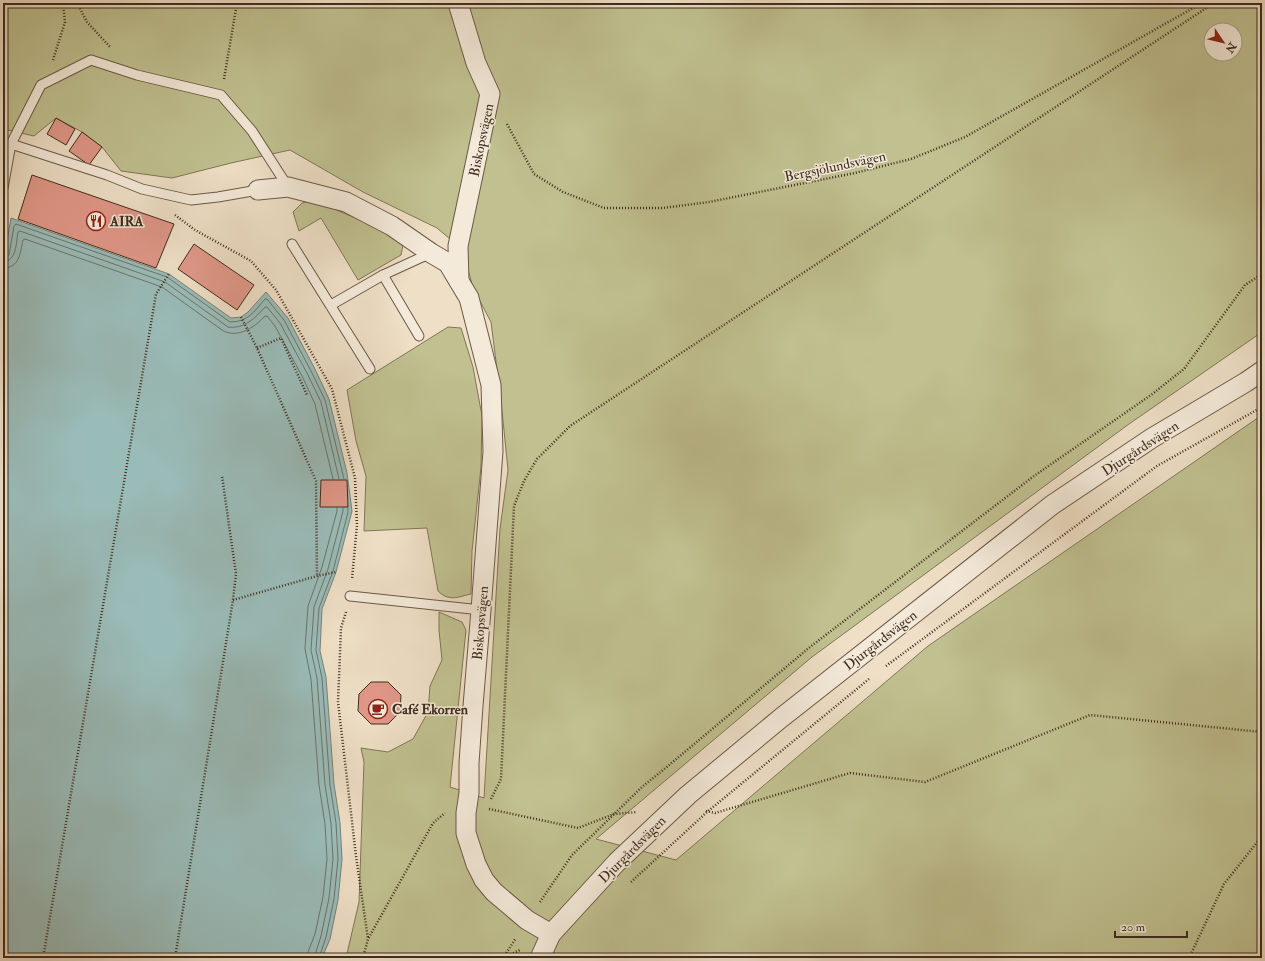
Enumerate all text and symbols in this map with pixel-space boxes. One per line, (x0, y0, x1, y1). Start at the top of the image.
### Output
north arrow (1203, 22, 1243, 62)
text: N (1222, 39, 1240, 56)
street label: Biskopsvägen (465, 102, 499, 178)
street label: Bergsjölundsvägen (783, 147, 887, 186)
restaurant icon: AIRA (85, 210, 107, 232)
place label: AIRA (109, 213, 144, 230)
street label: Djurgårdsvägen (1099, 417, 1182, 480)
street label: Biskopsvägen (469, 585, 493, 661)
street label: Djurgårdsvägen (840, 607, 920, 674)
cafe icon: Café Ekorren (367, 698, 389, 720)
place label: Café Ekorren (392, 701, 469, 718)
street label: Djurgårdsvägen (595, 812, 670, 887)
scale bar (1115, 913, 1187, 939)
text: 20 m (1121, 920, 1146, 935)

